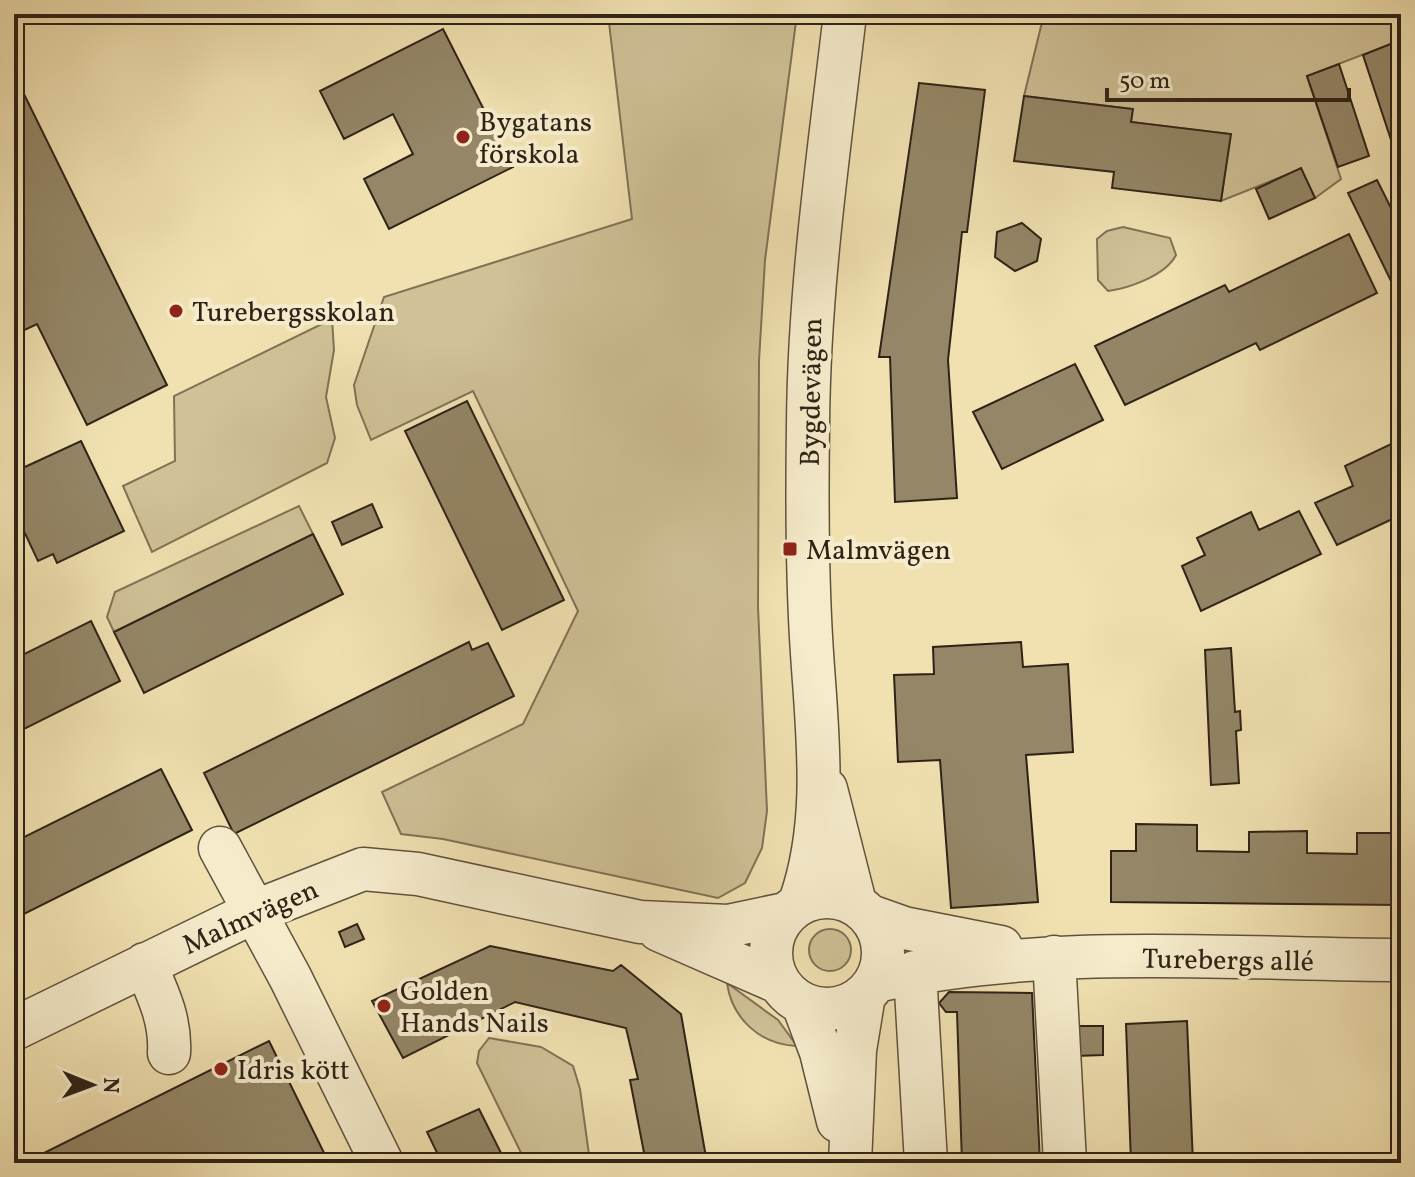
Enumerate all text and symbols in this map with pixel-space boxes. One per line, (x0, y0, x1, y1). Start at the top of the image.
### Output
scale bar (1107, 52, 1349, 102)
text: 50 m (1119, 65, 1171, 99)
place label: Bygatans förskola (479, 104, 592, 175)
marker: Bygatans förskola (454, 128, 472, 146)
place label: Turebergsskolan (192, 294, 395, 333)
marker: Turebergsskolan (167, 302, 185, 320)
street label: Bygdevägen (792, 317, 833, 467)
place label: Malmvägen (806, 532, 951, 571)
marker: Malmvägen (781, 540, 799, 558)
street label: Malmvägen (177, 871, 325, 966)
street label: Turebergs allé (1142, 941, 1314, 982)
place label: Golden Hands Nails (400, 973, 549, 1044)
marker: Golden Hands Nails (375, 997, 393, 1015)
north arrow (52, 1045, 132, 1125)
place label: Idris kött (237, 1052, 350, 1091)
marker: Idris kött (212, 1060, 230, 1078)
text: N (94, 1077, 125, 1094)

